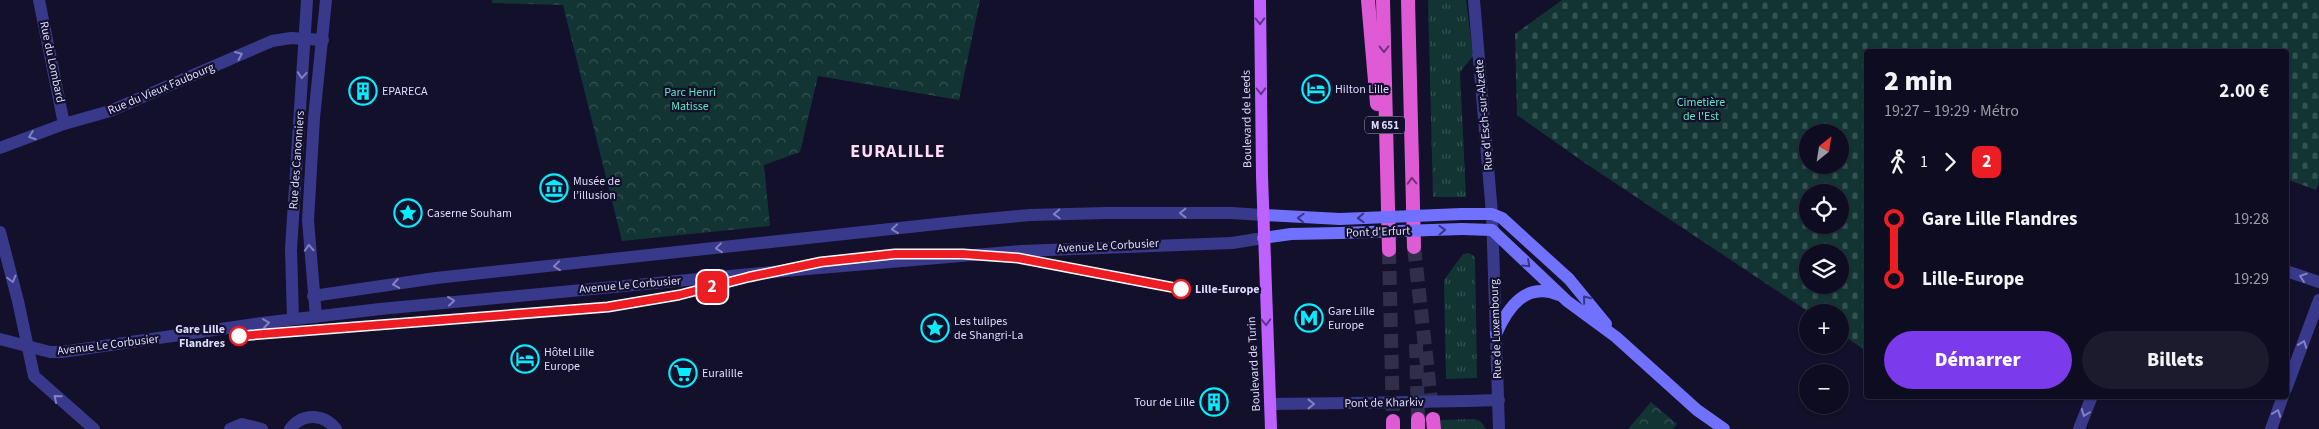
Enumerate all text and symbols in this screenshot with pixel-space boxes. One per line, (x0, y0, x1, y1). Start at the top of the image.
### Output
one-way arrow (1255, 18, 1265, 25)
street label: Rue du Lombard (35, 20, 69, 104)
one-way arrow (1378, 45, 1389, 53)
one-way arrow (234, 50, 243, 61)
street label: Rue du Vieux Faubourg (105, 59, 217, 119)
street label: Rue d'Esch-sur-Alzette (1471, 59, 1497, 171)
text: 2 min (1884, 61, 1953, 101)
street label: Boulevard de Leeds (1238, 70, 1256, 168)
one-way arrow (297, 71, 308, 79)
hotel icon: Hilton Lille (1301, 74, 1331, 104)
building icon: EPARECA (348, 76, 378, 106)
text: 2.00 € (2219, 78, 2269, 105)
place label: Hilton Lille (1335, 81, 1389, 98)
place label: EPARECA (382, 83, 428, 100)
park label: Parc Henri Matisse (664, 84, 716, 115)
one-way arrow (1255, 87, 1266, 95)
park label: Cimetière de l'Est (1677, 94, 1725, 125)
text: 19:27 – 19:29 · Métro (1884, 100, 2019, 122)
street label: Rue des Canonniers (285, 110, 309, 210)
road number: M 651 (1365, 116, 1405, 134)
north arrow (1799, 124, 1849, 174)
map controls (1799, 124, 1849, 414)
one-way arrow (28, 130, 37, 140)
district label: EURALILLE (850, 139, 946, 164)
icon: walk (1884, 148, 1912, 176)
icon: forward (1936, 148, 1964, 176)
text: 2 (1982, 149, 1991, 174)
text: 1 (1920, 151, 1928, 173)
museum icon: Musée de l’illusion (539, 173, 569, 203)
place label: Musée de l’illusion (573, 173, 620, 204)
one-way arrow (1407, 176, 1418, 184)
button: locate (1799, 184, 1849, 234)
place icon: Caserne Souham (393, 198, 423, 228)
place label: Caserne Souham (427, 205, 512, 222)
text: Gare Lille Flandres (1922, 206, 2078, 233)
one-way arrow (1053, 208, 1061, 219)
one-way arrow (1178, 208, 1186, 218)
text: 19:28 (2233, 208, 2269, 230)
one-way arrow (1297, 213, 1305, 223)
one-way arrow (1356, 213, 1364, 223)
street label: Pont d'Erfurt (1346, 222, 1410, 242)
one-way arrow (891, 223, 899, 234)
one-way arrow (1438, 225, 1446, 235)
street label: Avenue Le Corbusier (1057, 235, 1160, 257)
one-way arrow (715, 242, 723, 253)
one-way arrow (304, 244, 315, 252)
button: layers (1799, 244, 1849, 294)
one-way arrow (1522, 258, 1531, 267)
one-way arrow (553, 260, 561, 271)
text: Lille-Europe (1922, 266, 2024, 293)
text: 19:29 (2233, 268, 2269, 290)
line badge: 2 (696, 271, 728, 303)
street label: Avenue Le Corbusier (578, 272, 682, 298)
one-way arrow (2299, 272, 2307, 282)
text: 2 (707, 274, 717, 299)
one-way arrow (7, 275, 17, 283)
one-way arrow (391, 278, 399, 289)
marker: Lille-Europe (1171, 279, 1191, 299)
street label: Rue de Luxembourg (1486, 279, 1506, 379)
place label: Lille-Europe (1195, 281, 1260, 298)
one-way arrow (447, 296, 455, 307)
one-way arrow (1584, 296, 1592, 305)
metro station icon: Gare Lille Europe (1294, 303, 1324, 333)
place label: Gare Lille Europe (1328, 303, 1375, 334)
button: + (1799, 304, 1849, 354)
place icon: Les tulipes de Shangri-La (920, 313, 950, 343)
place label: Les tulipes de Shangri-La (954, 313, 1023, 344)
street label: Boulevard de Turin (1243, 316, 1265, 412)
one-way arrow (261, 318, 270, 328)
one-way arrow (1261, 318, 1272, 326)
place label: Gare Lille Flandres (175, 321, 225, 352)
marker: Gare Lille Flandres (229, 326, 249, 346)
street label: Avenue Le Corbusier (56, 330, 161, 360)
button: Démarrer (1884, 331, 2072, 389)
button: Billets (2082, 331, 2269, 389)
one-way arrow (2297, 340, 2307, 349)
hotel icon: Hôtel Lille Europe (510, 344, 540, 374)
place label: Hôtel Lille Europe (544, 344, 594, 375)
supermarket icon: Euralille (668, 358, 698, 388)
button: − (1799, 364, 1849, 414)
place label: Euralille (702, 365, 743, 382)
building icon: Tour de Lille (1199, 387, 1229, 417)
one-way arrow (53, 394, 62, 403)
place label: Tour de Lille (1134, 394, 1195, 411)
street label: Pont de Kharkiv (1344, 394, 1424, 412)
one-way arrow (1307, 399, 1315, 409)
one-way arrow (2081, 408, 2091, 416)
one-way arrow (2271, 409, 2281, 417)

